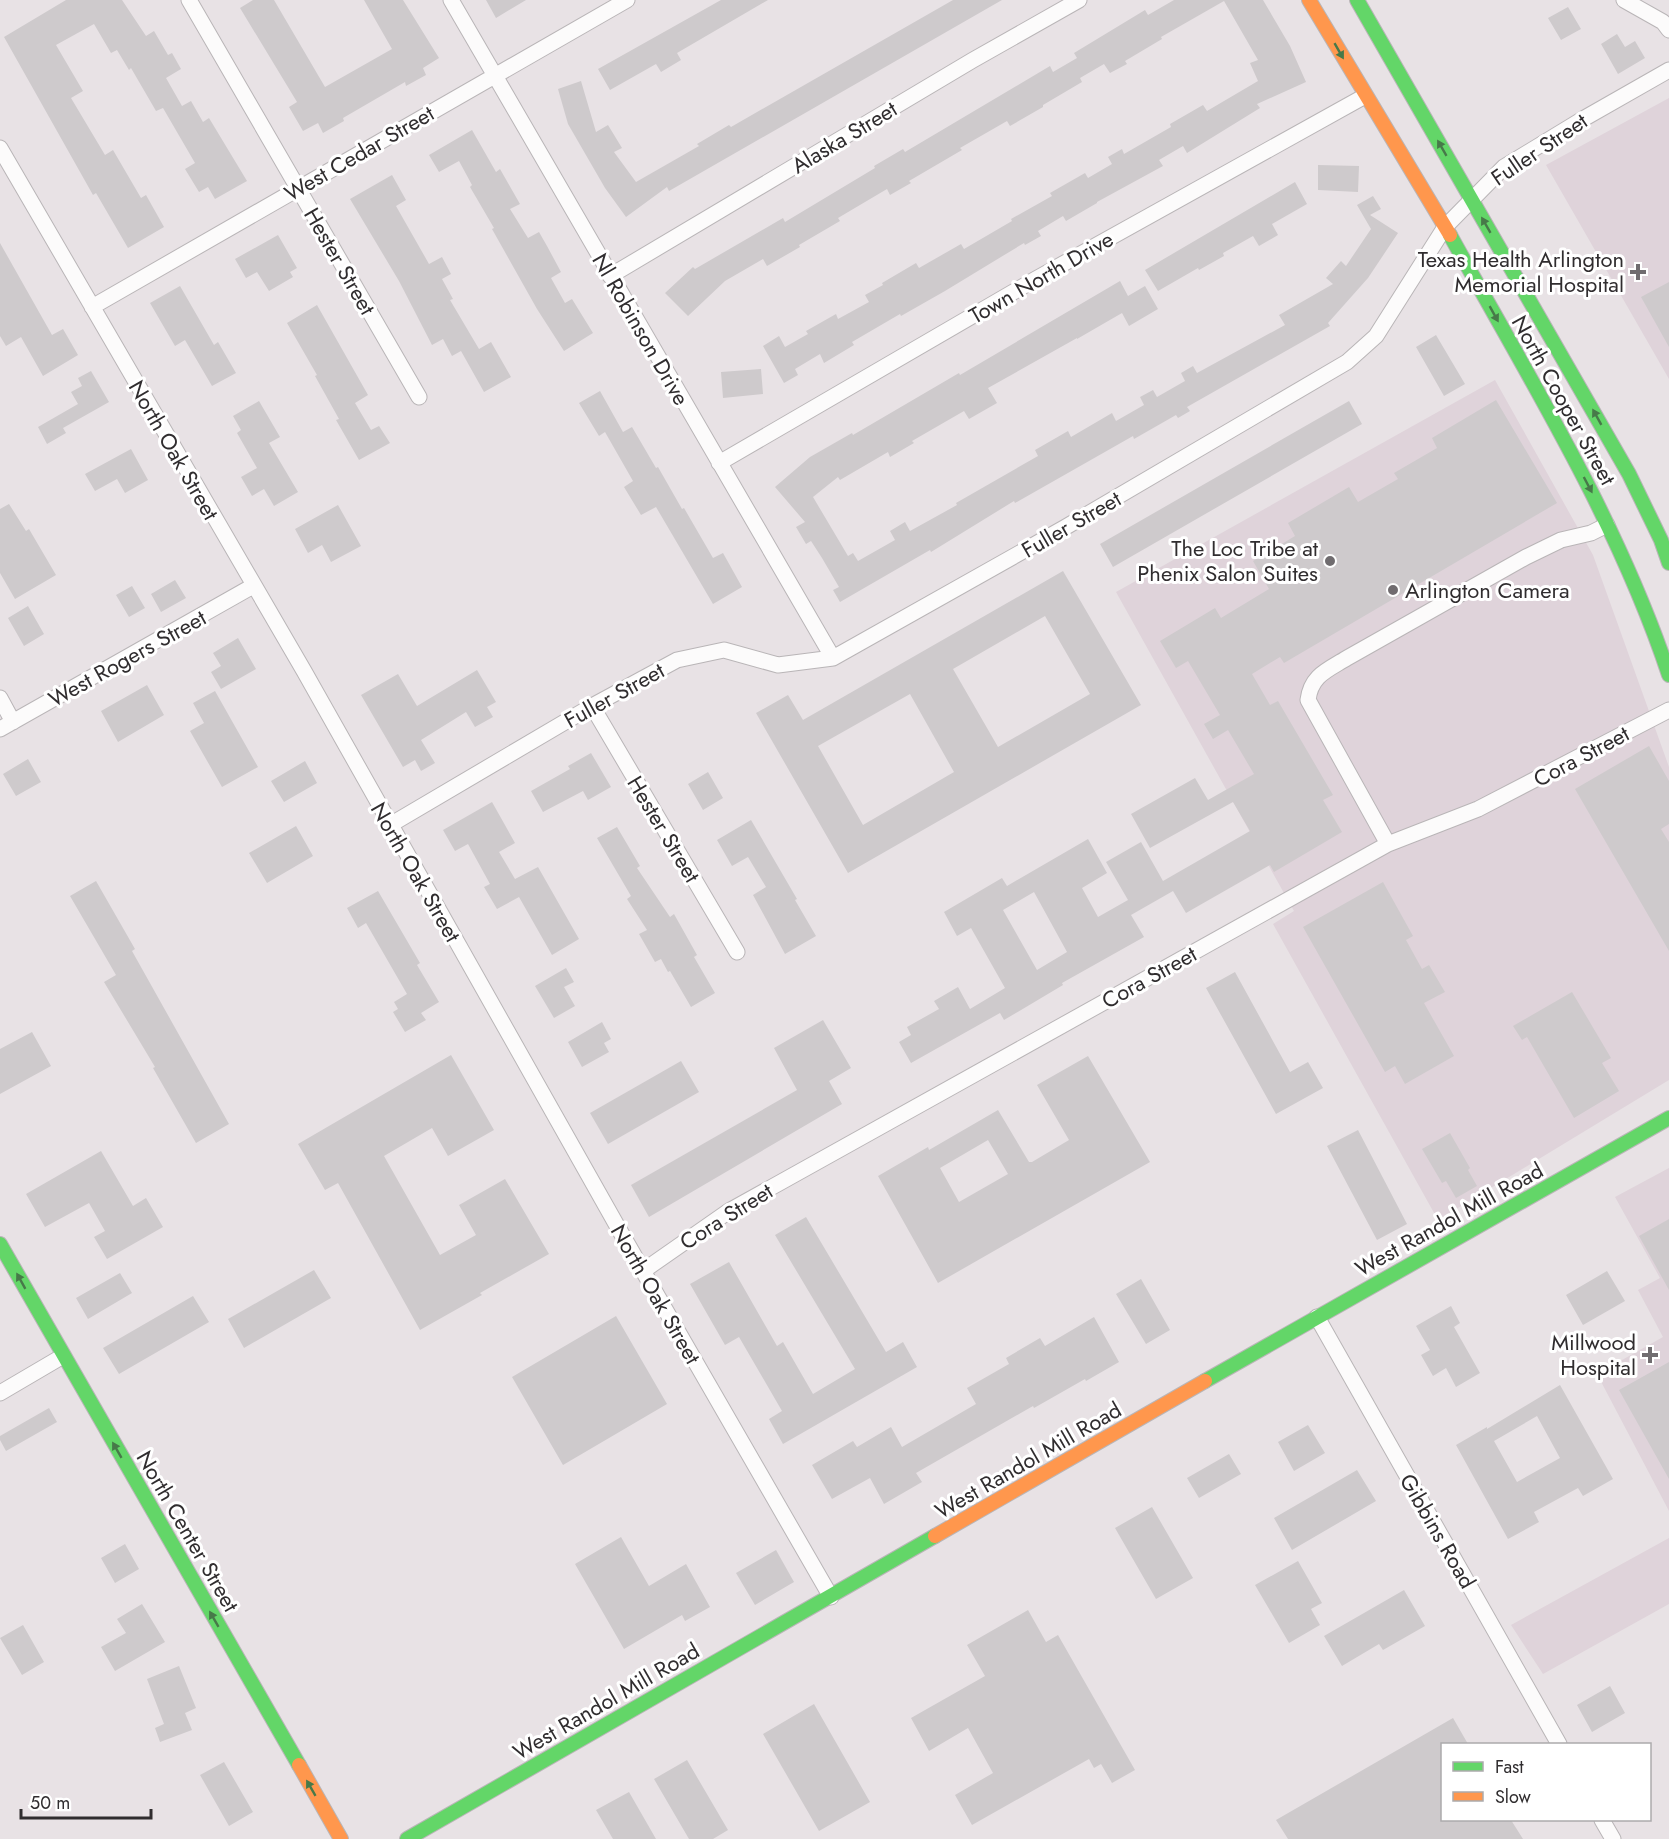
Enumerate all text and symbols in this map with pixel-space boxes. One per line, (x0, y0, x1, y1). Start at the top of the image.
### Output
one-way arrow (1334, 42, 1344, 59)
street label: Alaska Street (785, 92, 904, 181)
street label: West Cedar Street (278, 97, 440, 209)
street label: Fuller Street (1484, 105, 1594, 193)
one-way arrow (1436, 140, 1447, 156)
street label: Hester Street (296, 201, 384, 321)
one-way arrow (1480, 217, 1491, 233)
street label: Town North Drive (963, 223, 1119, 331)
place label: Texas Health Arlington Memorial Hospital (1418, 243, 1624, 300)
street label: Nl Robinson Drive (584, 247, 698, 411)
marker: Texas Health Arlington Memorial Hospital (1629, 263, 1647, 281)
one-way arrow (1488, 306, 1498, 323)
street label: North Cooper Street (1504, 309, 1624, 491)
street label: North Oak Street (121, 374, 227, 527)
one-way arrow (1591, 409, 1602, 425)
one-way arrow (1583, 476, 1593, 494)
street label: Fuller Street (1015, 482, 1127, 565)
place label: The Loc Tribe at Phenix Salon Suites (1137, 532, 1319, 589)
marker: The Loc Tribe at Phenix Salon Suites (1323, 554, 1337, 568)
place label: Arlington Camera (1405, 574, 1570, 606)
marker: Arlington Camera (1386, 583, 1400, 597)
street label: West Rogers Street (42, 601, 212, 715)
street label: Fuller Street (558, 654, 671, 736)
street label: Cora Street (1527, 717, 1635, 795)
street label: Hester Street (620, 770, 709, 889)
street label: North Oak Street (363, 796, 469, 949)
street label: Cora Street (1096, 937, 1203, 1016)
street label: West Randol Mill Road (1349, 1154, 1549, 1284)
street label: Cora Street (673, 1174, 779, 1257)
street label: North Oak Street (603, 1218, 709, 1371)
one-way arrow (15, 1273, 26, 1289)
place label: Millwood Hospital (1551, 1326, 1636, 1383)
marker: Millwood Hospital (1641, 1346, 1659, 1364)
street label: West Randol Mill Road (929, 1394, 1127, 1526)
one-way arrow (112, 1441, 122, 1458)
street label: North Center Street (129, 1445, 248, 1618)
street label: Gibbins Road (1392, 1468, 1484, 1594)
one-way arrow (209, 1611, 220, 1627)
street label: West Randol Mill Road (507, 1635, 705, 1767)
legend (1441, 1743, 1651, 1821)
text: Fast (1495, 1754, 1524, 1780)
one-way arrow (306, 1780, 317, 1796)
scale bar (21, 1782, 152, 1820)
text: Slow (1495, 1784, 1532, 1810)
text: 50 m (30, 1790, 70, 1816)

